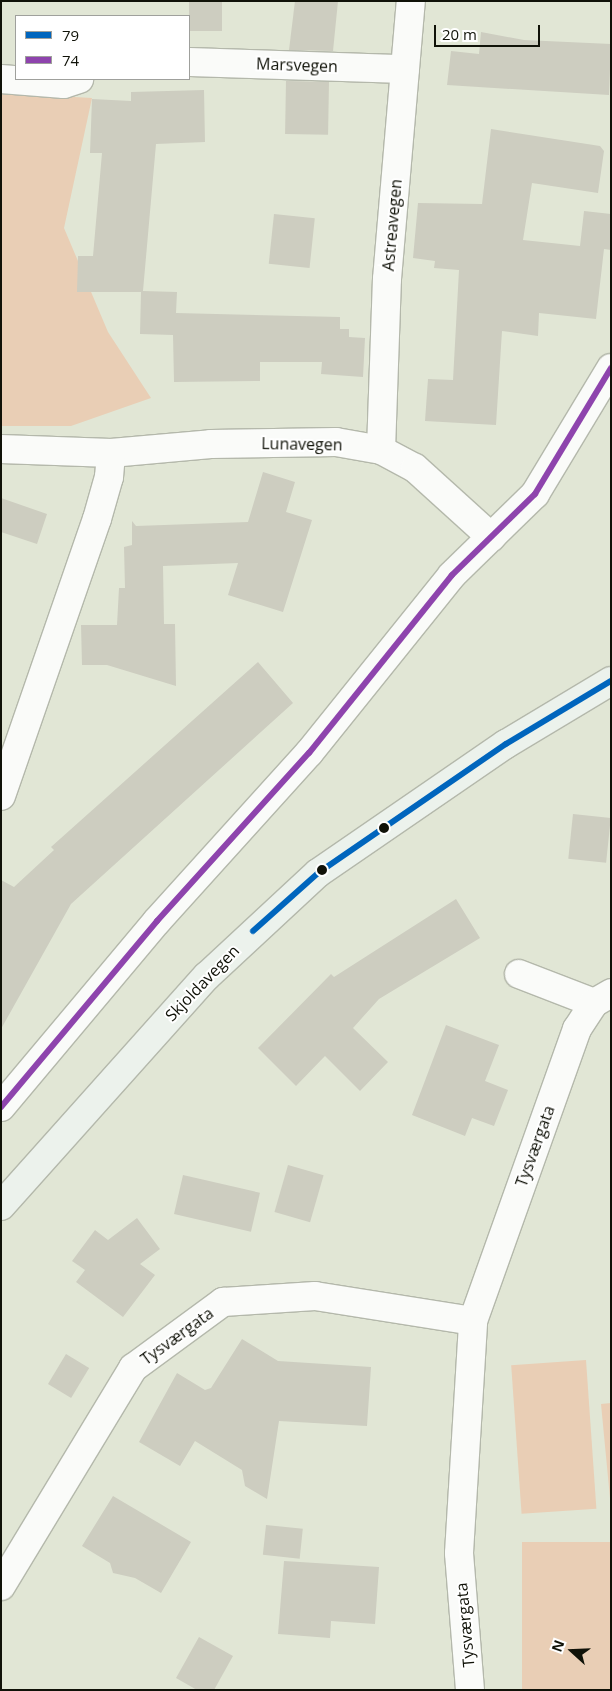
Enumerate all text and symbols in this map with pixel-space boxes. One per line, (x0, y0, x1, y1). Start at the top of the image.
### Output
legend (15, 15, 190, 80)
scale bar (437, 15, 543, 47)
text: 20 m (442, 24, 477, 44)
text: 79 (62, 25, 79, 45)
text: 74 (62, 50, 79, 70)
street label: Marsvegen (256, 54, 338, 76)
street label: Astreavegen (378, 178, 406, 272)
street label: Lunavegen (261, 434, 343, 454)
unlabelled marker (379, 823, 389, 833)
unlabelled marker (317, 865, 327, 875)
street label: Skjoldavegen (161, 941, 243, 1025)
street label: Tysværgata (511, 1103, 559, 1189)
street label: Tysværgata (137, 1303, 217, 1369)
street label: Tysværgata (452, 1582, 478, 1668)
north arrow (547, 1626, 597, 1676)
text: N (547, 1637, 568, 1654)

